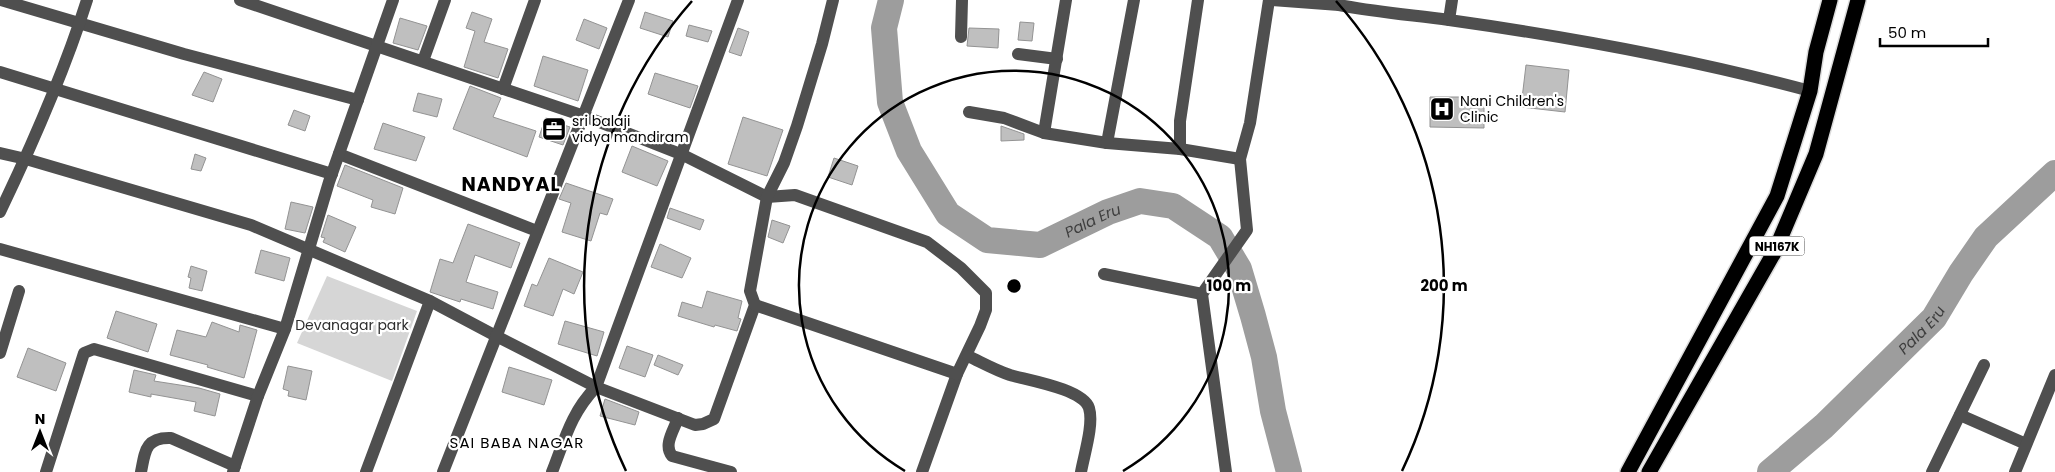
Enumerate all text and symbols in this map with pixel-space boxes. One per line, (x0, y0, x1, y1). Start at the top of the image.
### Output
scale bar (1880, 15, 1988, 47)
text: 50 m (1888, 22, 1926, 43)
place label: Nani Children's Clinic (1460, 91, 1564, 127)
hospital icon: Nani Children's Clinic (1429, 96, 1455, 122)
place label: sri balaji vidya mandiram (572, 111, 689, 147)
office icon: sri balaji vidya mandiram (541, 116, 567, 142)
district label: NANDYAL (461, 171, 561, 198)
water label: Pala Eru (1061, 198, 1124, 242)
road number: NH167K (1750, 237, 1804, 256)
text: 100 m (1207, 275, 1251, 296)
text: 200 m (1420, 275, 1468, 296)
centre of rings (1005, 277, 1023, 295)
water label: Pala Eru (1893, 301, 1950, 359)
park label: Devanagar park (295, 315, 410, 335)
north arrow (15, 407, 65, 457)
text: N (35, 409, 45, 429)
district label: SAI BABA NAGAR (450, 432, 584, 453)

